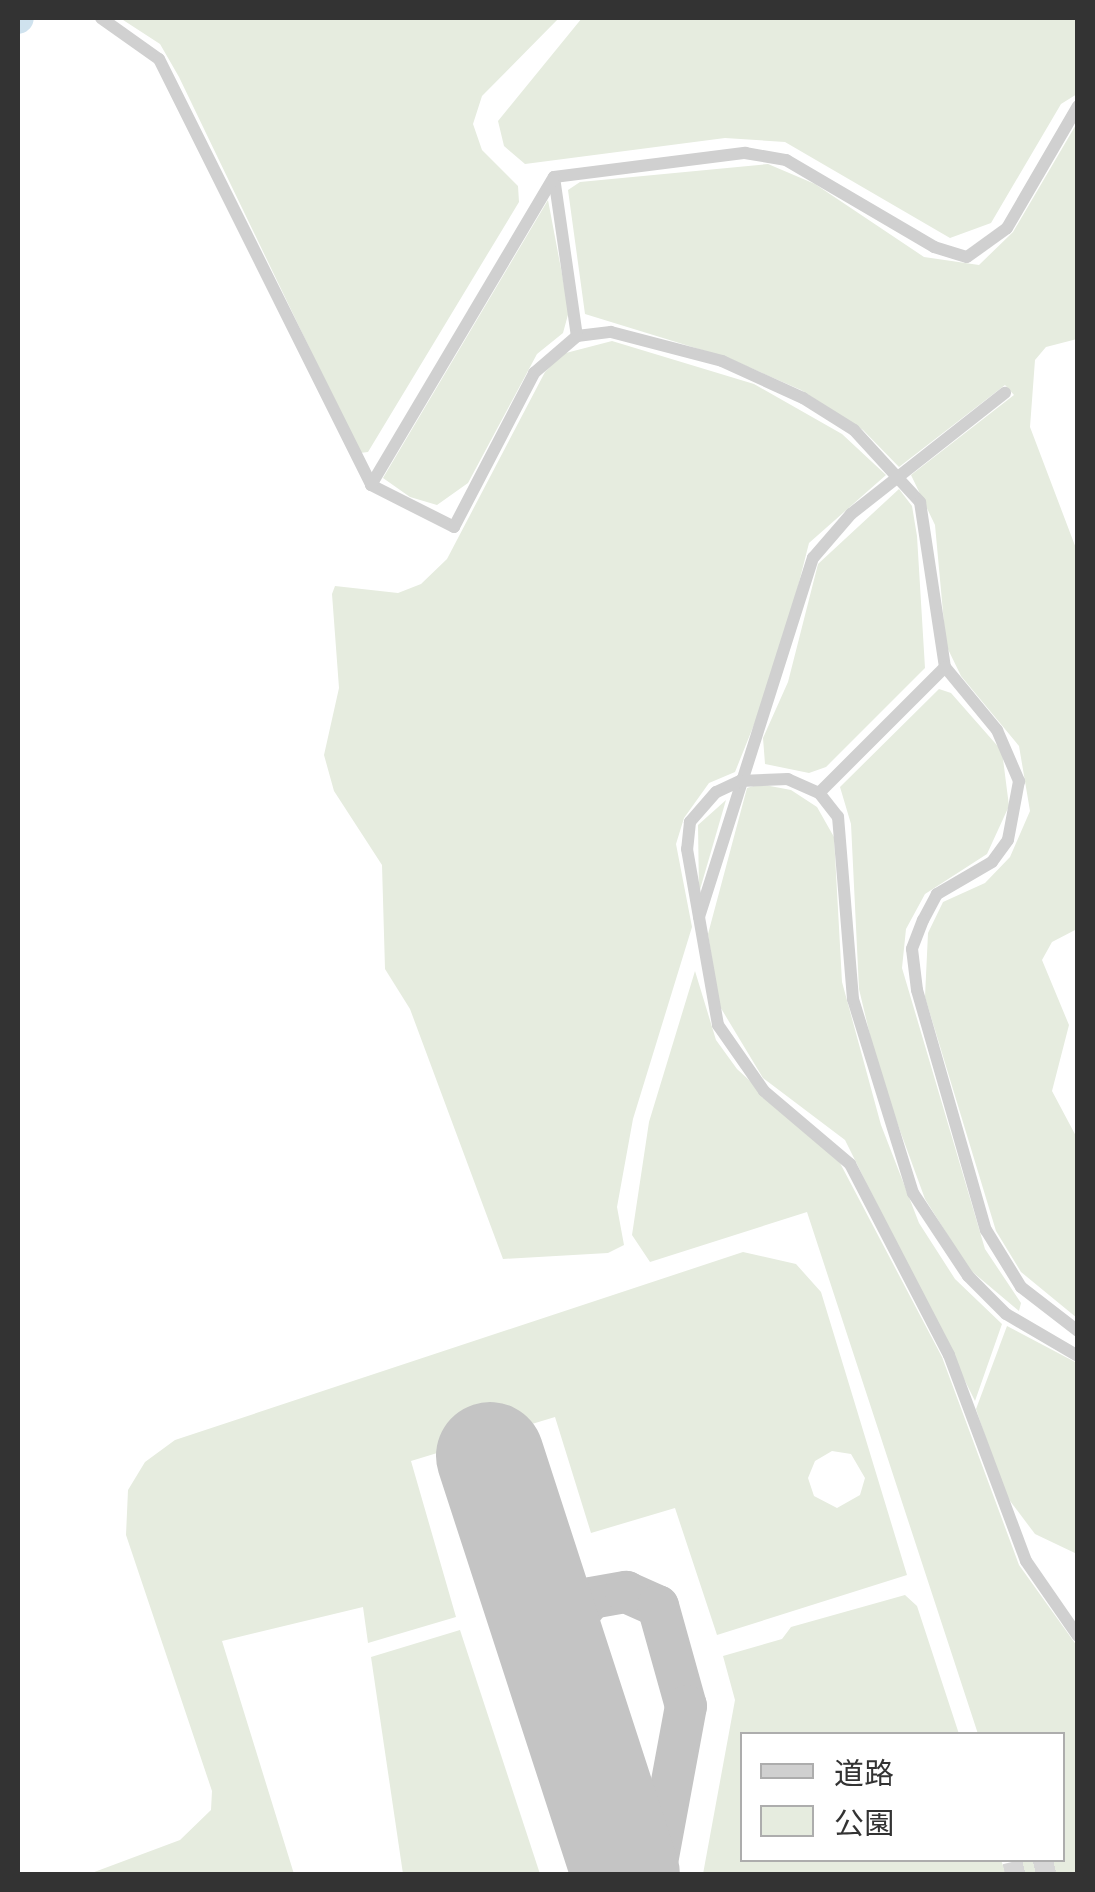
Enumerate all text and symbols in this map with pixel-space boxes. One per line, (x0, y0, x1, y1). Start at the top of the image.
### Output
legend (740, 1732, 1065, 1862)
text: 道路 (834, 1754, 894, 1792)
text: 公園 (834, 1804, 894, 1842)

